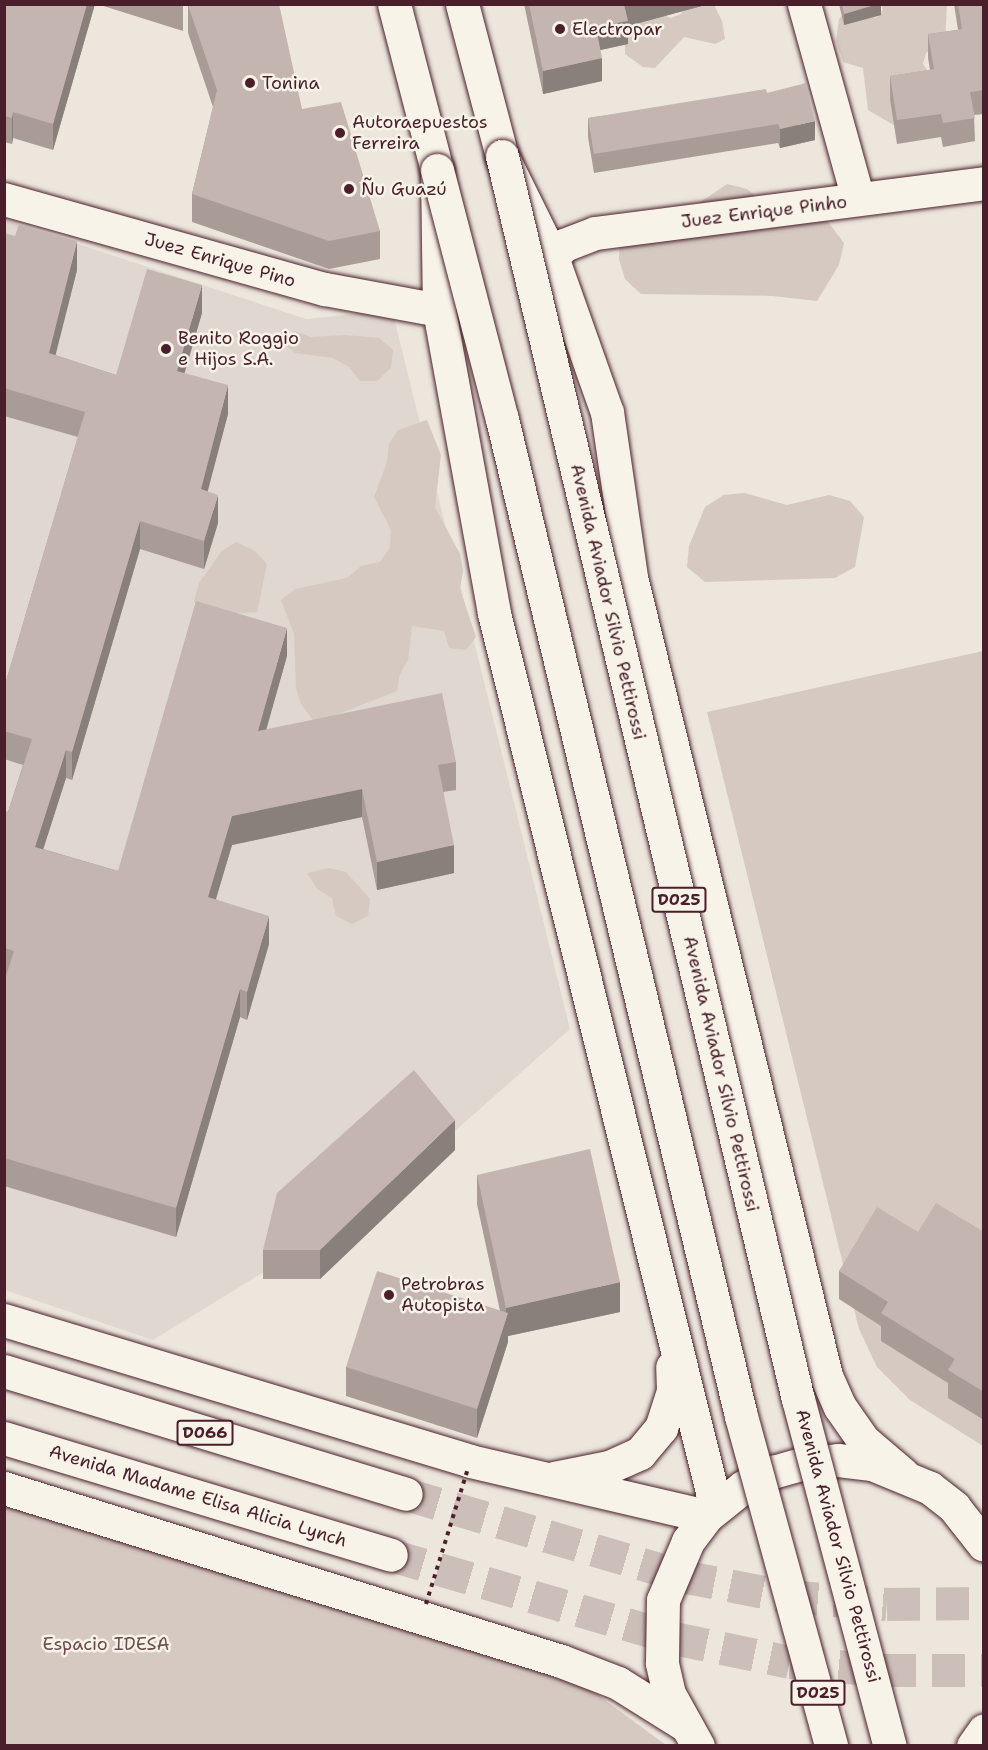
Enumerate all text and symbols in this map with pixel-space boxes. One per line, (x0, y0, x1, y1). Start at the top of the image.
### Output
place label: Electropar (572, 18, 663, 40)
marker: Electropar (553, 22, 567, 36)
place label: Tonina (262, 72, 320, 94)
marker: Tonina (243, 76, 257, 90)
place label: Autoraepuestos Ferreira (352, 112, 488, 154)
marker: Autoraepuestos Ferreira (333, 126, 347, 140)
place label: Ñu Guazú (361, 178, 447, 200)
marker: Ñu Guazú (342, 182, 356, 196)
street label: Juez Enrique Pinho (680, 191, 848, 233)
street label: Juez Enrique Pino (142, 228, 298, 292)
place label: Benito Roggio e Hijos S.A. (178, 328, 299, 370)
marker: Benito Roggio e Hijos S.A. (159, 342, 173, 356)
street label: Avenida Aviador Silvio Pettirossi (566, 462, 650, 742)
road number: D025 (650, 887, 708, 913)
street label: Avenida Aviador Silvio Pettirossi (679, 934, 763, 1214)
place label: Petrobras Autopista (401, 1274, 485, 1316)
marker: Petrobras Autopista (382, 1288, 396, 1302)
street label: Avenida Aviador Silvio Pettirossi (791, 1407, 885, 1685)
road number: D066 (176, 1420, 234, 1446)
street label: Avenida Madame Elisa Alicia Lynch (46, 1440, 350, 1552)
park label: Espacio IDESA (43, 1633, 169, 1655)
road number: D025 (790, 1680, 846, 1706)

